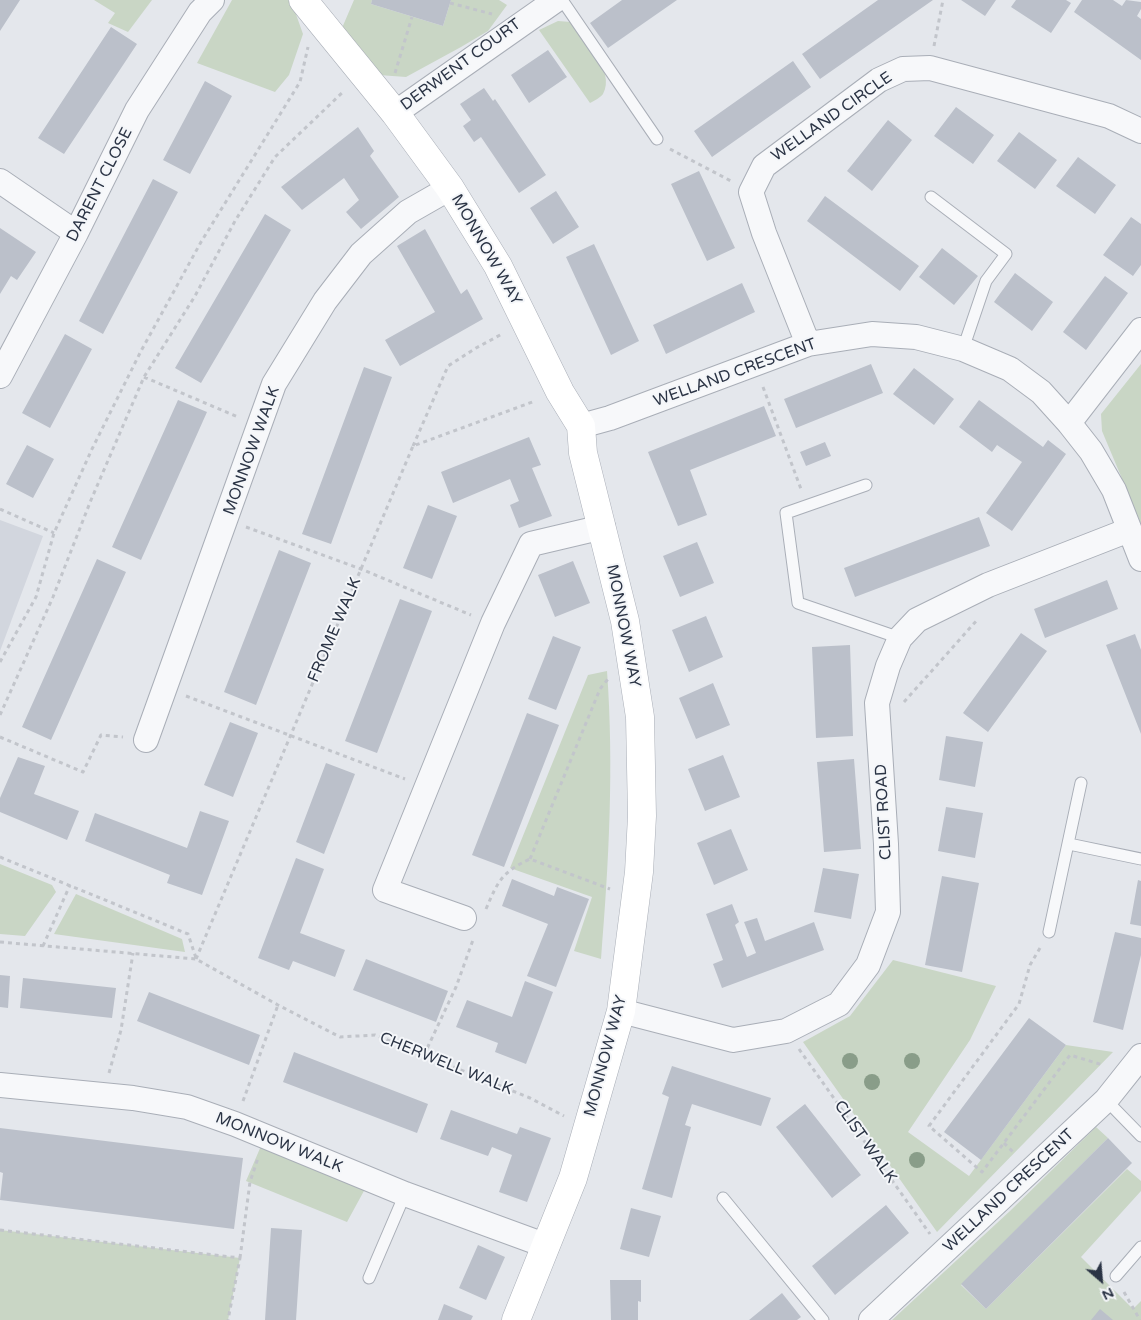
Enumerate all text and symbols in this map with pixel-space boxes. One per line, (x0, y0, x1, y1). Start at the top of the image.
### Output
street label: DERWENT COURT (397, 15, 525, 115)
street label: WELLAND CIRCLE (768, 68, 896, 166)
street label: DARENT CLOSE (63, 125, 137, 245)
street label: MONNOW WAY (446, 191, 526, 309)
street label: WELLAND CRESCENT (651, 335, 819, 411)
street label: MONNOW WALK (220, 384, 284, 518)
street label: MONNOW WAY (602, 563, 644, 689)
street label: FROME WALK (304, 575, 366, 685)
street label: CLIST ROAD (872, 763, 896, 861)
street label: MONNOW WAY (581, 993, 631, 1119)
street label: CHERWELL WALK (377, 1029, 515, 1099)
street label: CLIST WALK (830, 1097, 900, 1187)
street label: MONNOW WALK (213, 1109, 345, 1177)
street label: WELLAND CRESCENT (940, 1125, 1078, 1257)
north arrow (1076, 1255, 1126, 1305)
text: N (1099, 1284, 1117, 1304)

